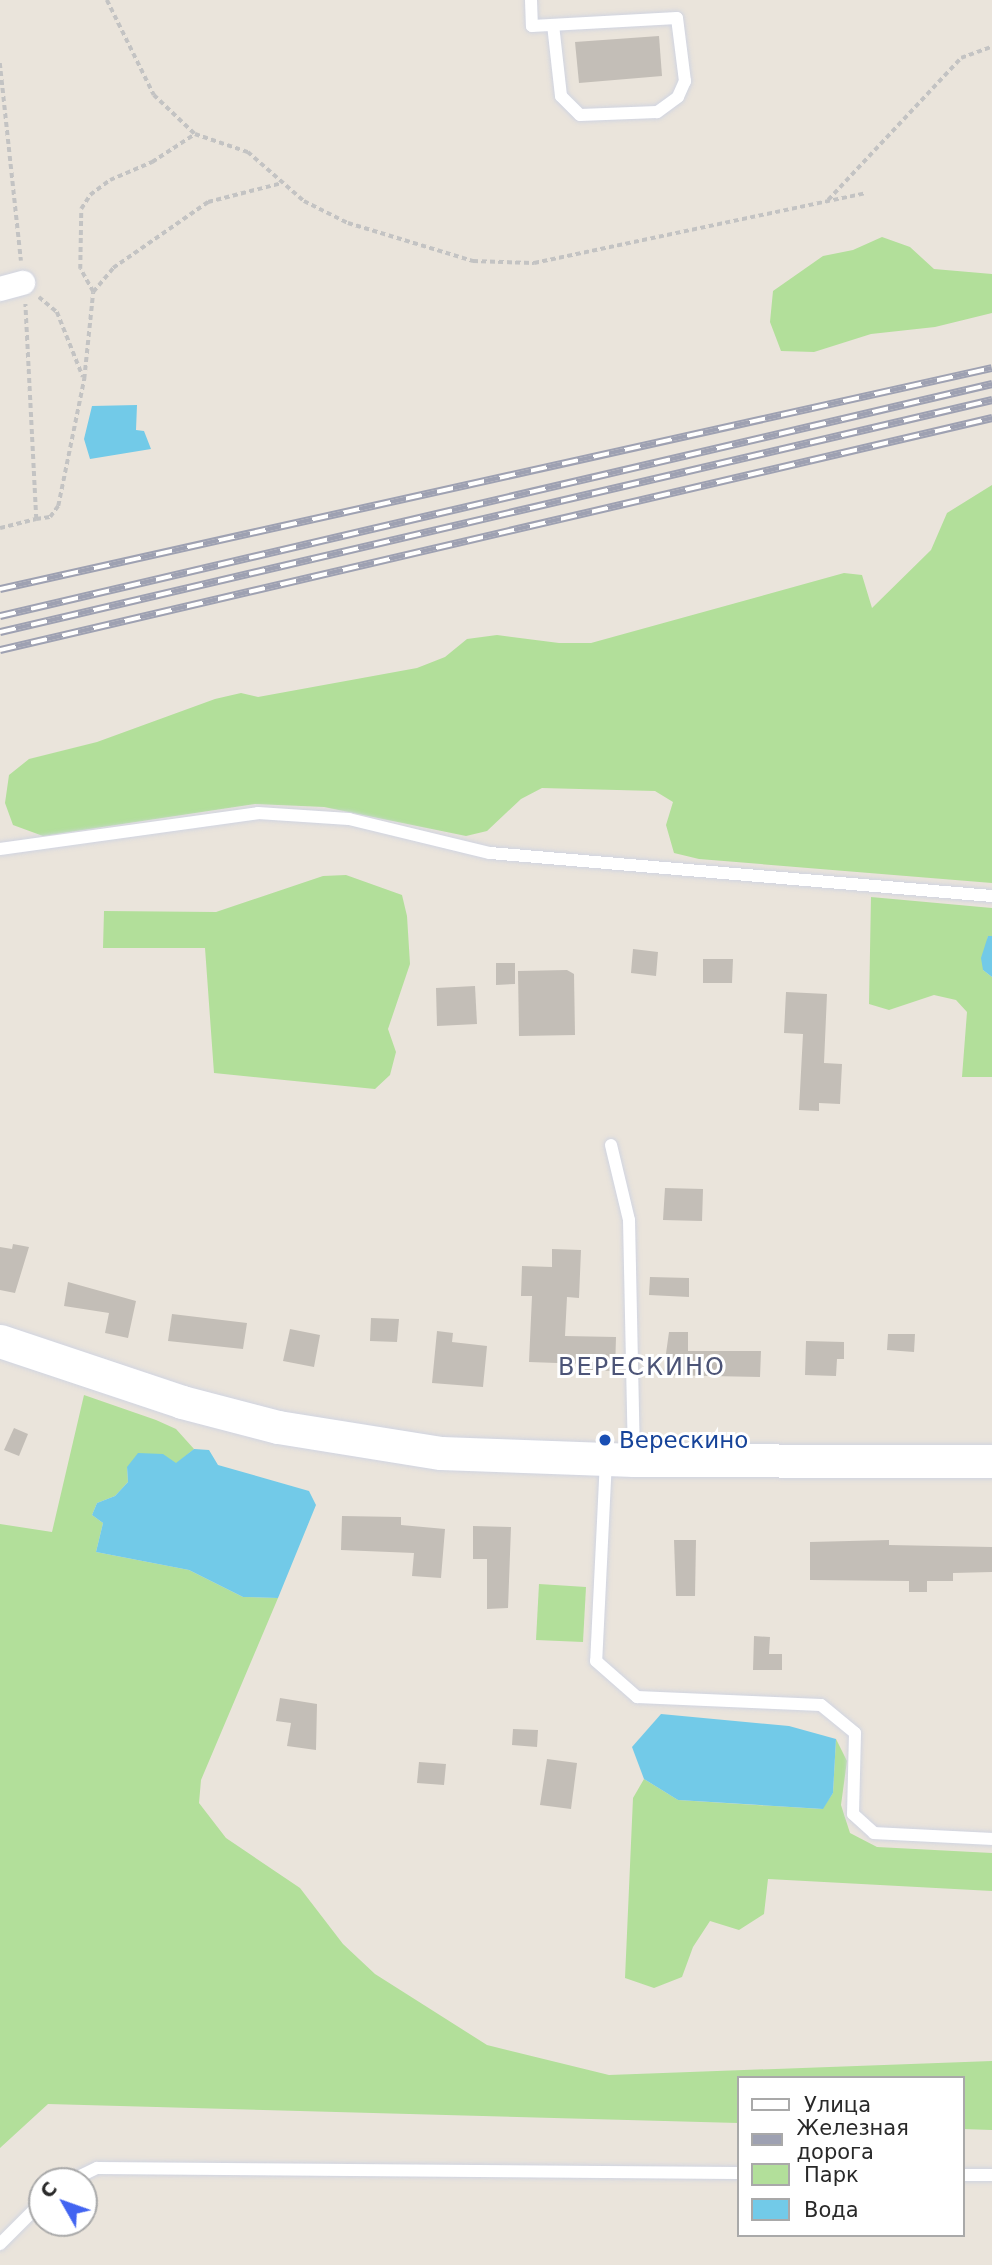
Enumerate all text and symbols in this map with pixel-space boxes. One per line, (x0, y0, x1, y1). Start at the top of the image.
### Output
district label: ВЕРЕСКИНО (559, 1354, 725, 1382)
place label: Верескино (619, 1426, 748, 1454)
marker: Верескино (597, 1432, 613, 1448)
legend (736, 2076, 964, 2237)
text: Улица (804, 2093, 871, 2117)
text: Железная дорога (797, 2116, 909, 2164)
text: Парк (804, 2163, 859, 2187)
north arrow (28, 2167, 98, 2237)
text: С (36, 2177, 61, 2202)
text: Вода (804, 2198, 859, 2222)

